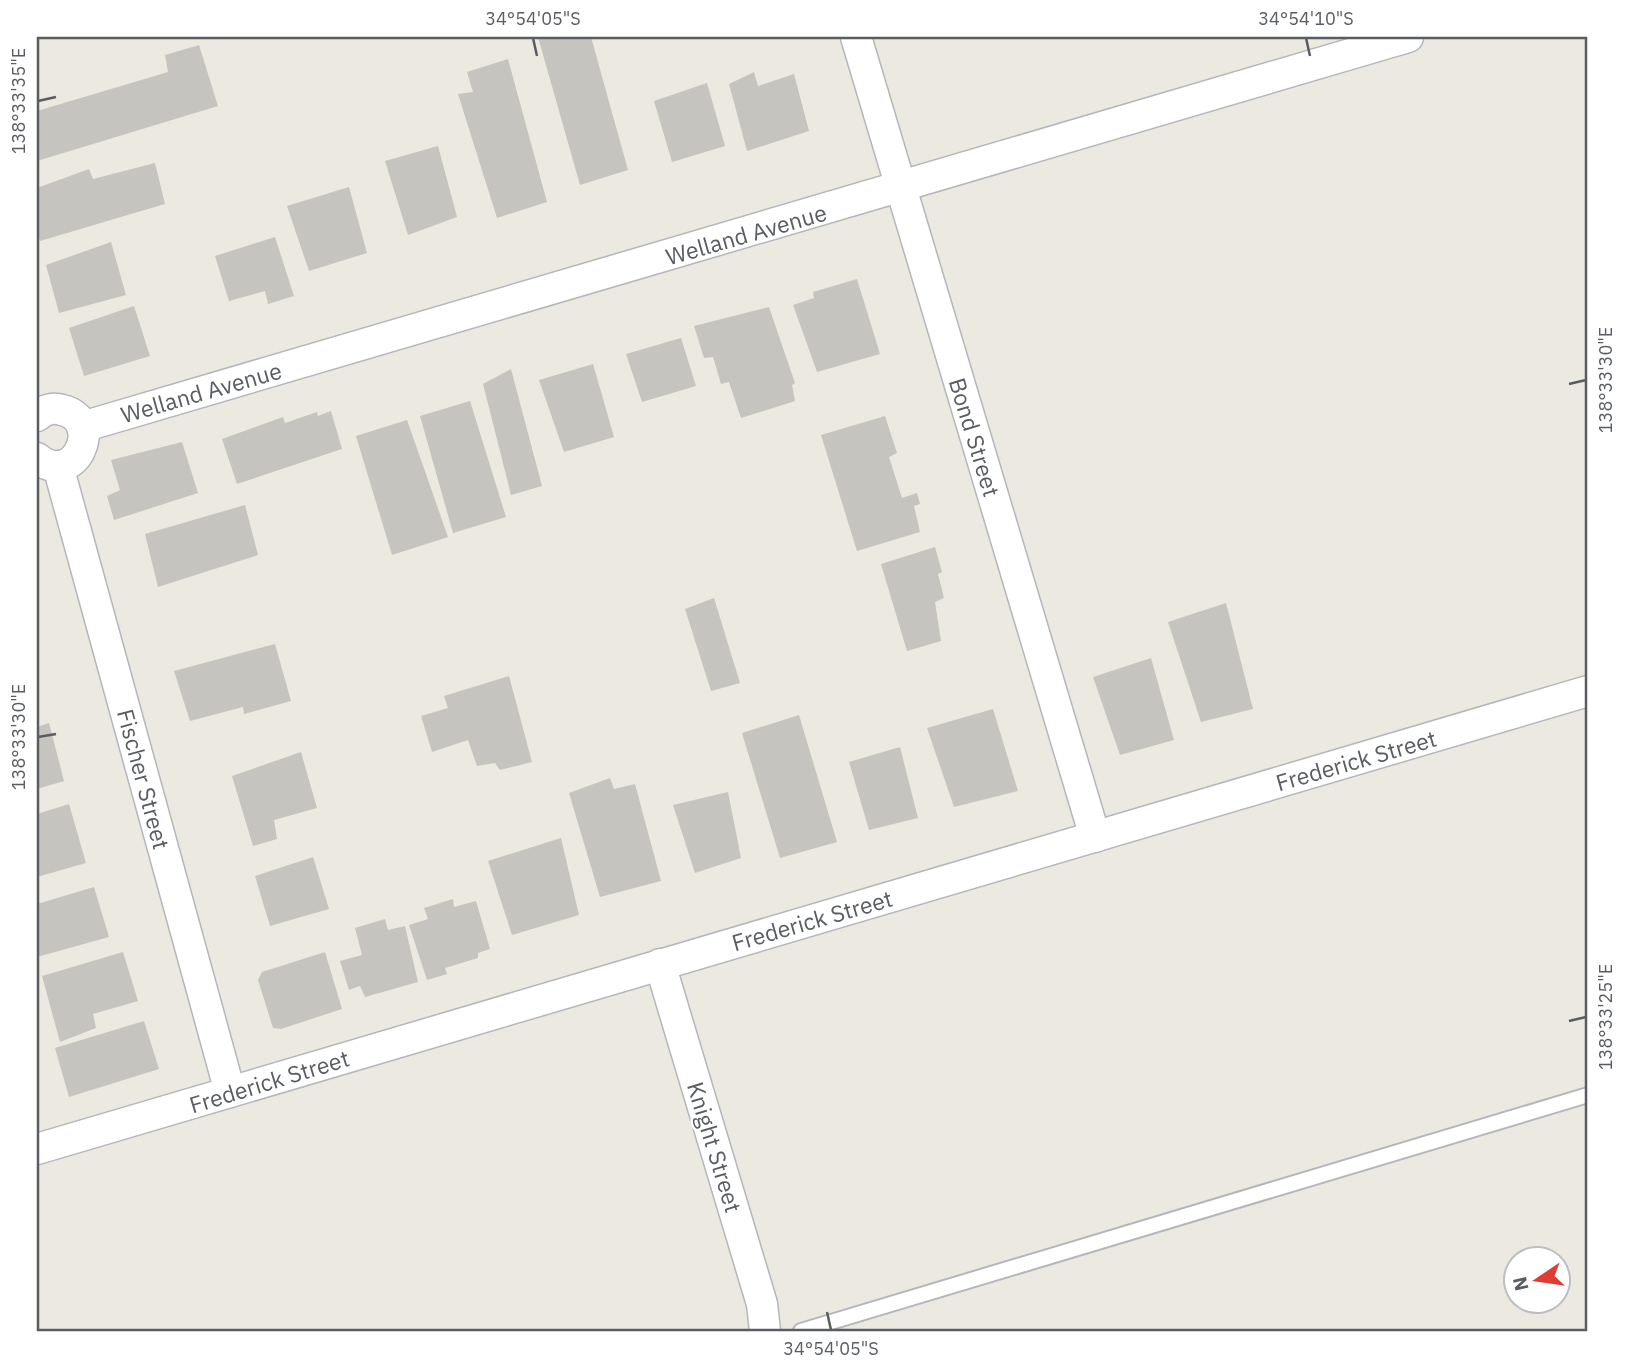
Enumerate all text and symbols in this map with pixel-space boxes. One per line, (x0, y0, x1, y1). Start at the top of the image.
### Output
text: 34°54'05"S (485, 7, 581, 30)
text: 34°54'10"S (1258, 7, 1354, 30)
text: 138°33'35"E (7, 48, 30, 154)
street label: Welland Avenue (662, 197, 830, 271)
text: 138°33'30"E (1594, 327, 1617, 433)
street label: Welland Avenue (117, 355, 285, 429)
street label: Bond Street (943, 374, 1007, 500)
text: 138°33'30"E (7, 684, 30, 790)
street label: Fischer Street (111, 706, 177, 852)
street label: Frederick Street (1272, 723, 1440, 797)
street label: Frederick Street (728, 883, 896, 957)
text: 138°33'25"E (1594, 964, 1617, 1070)
street label: Frederick Street (185, 1042, 353, 1120)
street label: Knight Street (681, 1078, 749, 1216)
north arrow (1502, 1246, 1572, 1316)
text: N (1507, 1274, 1534, 1293)
text: 34°54'05"S (783, 1337, 879, 1360)

